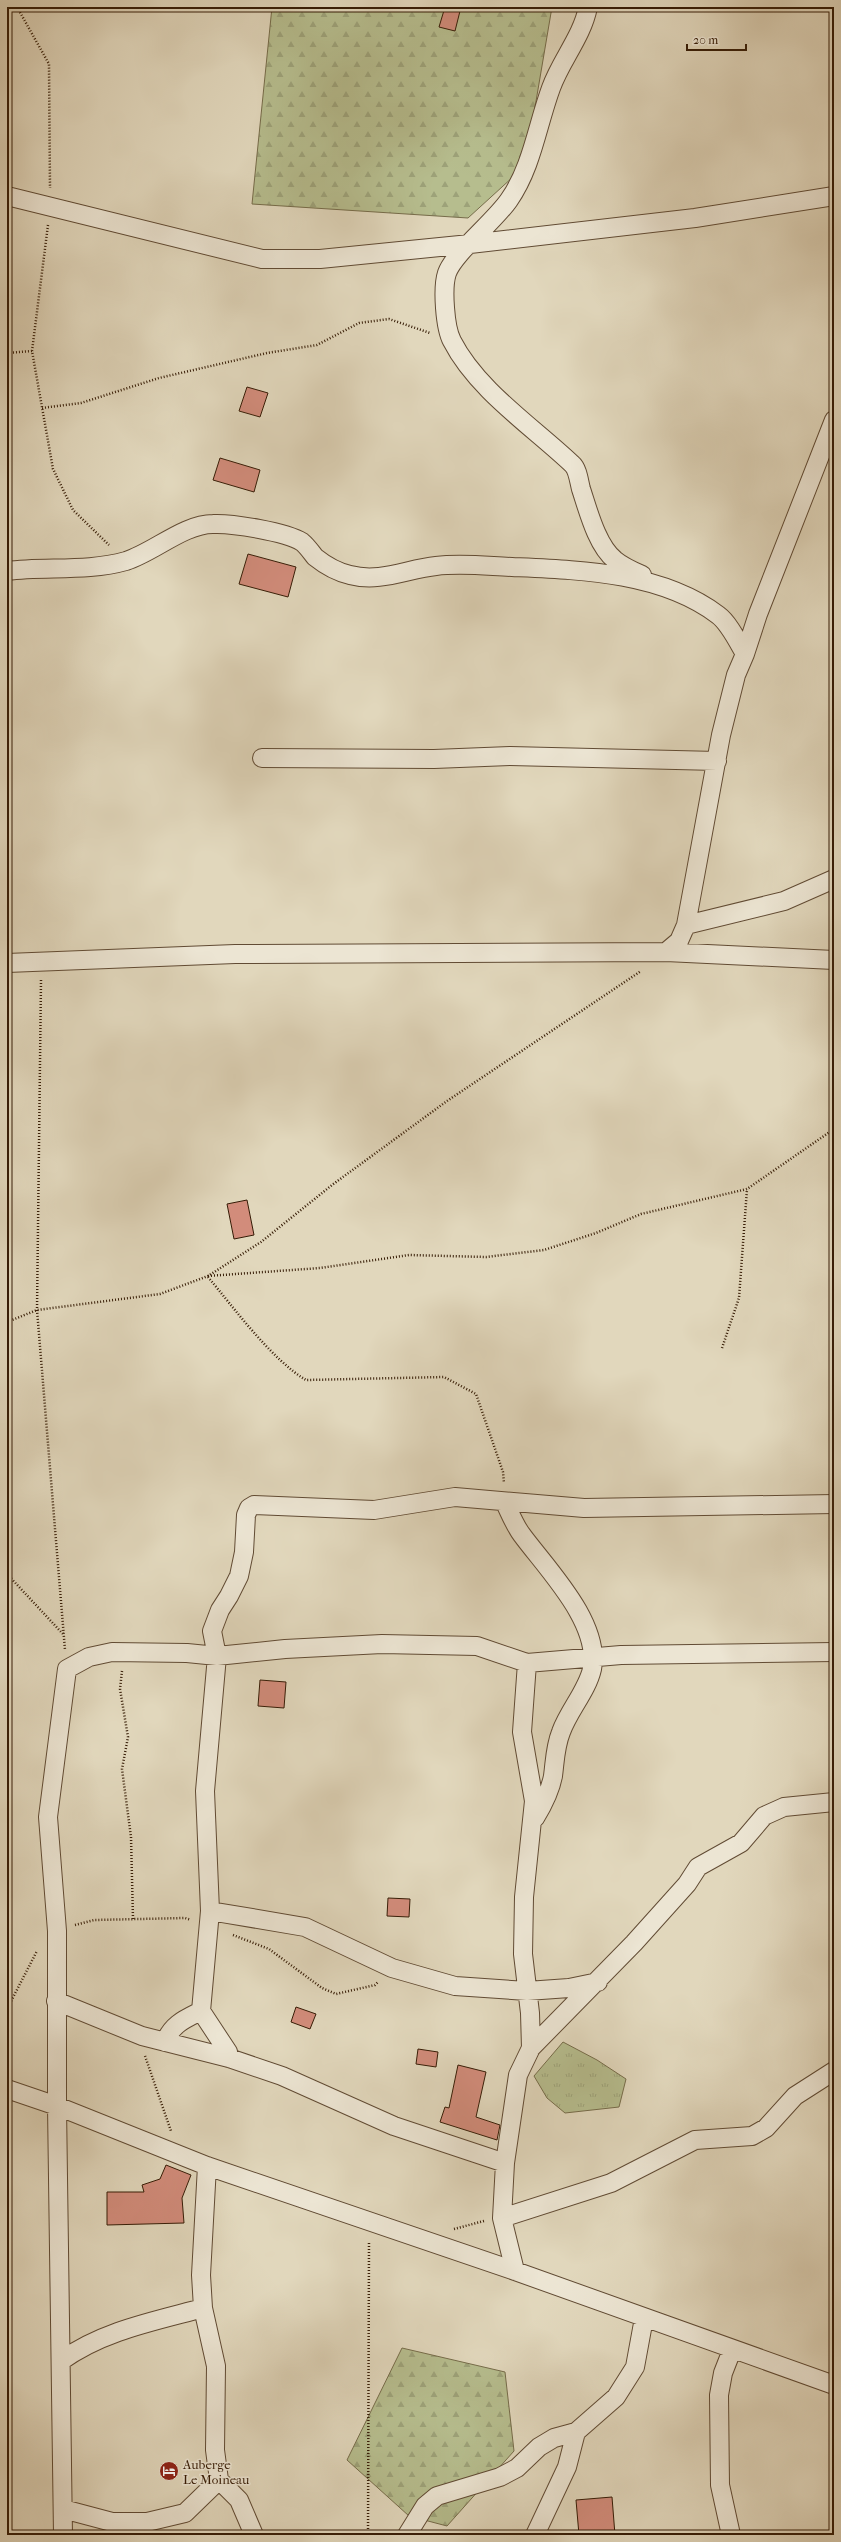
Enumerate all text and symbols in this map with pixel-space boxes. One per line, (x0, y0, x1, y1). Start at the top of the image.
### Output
scale bar (687, 26, 746, 52)
text: 20 m (693, 33, 718, 47)
place label: Auberge Le Moineau (182, 2457, 250, 2487)
hotel icon: Auberge Le Moineau (158, 2460, 180, 2482)

